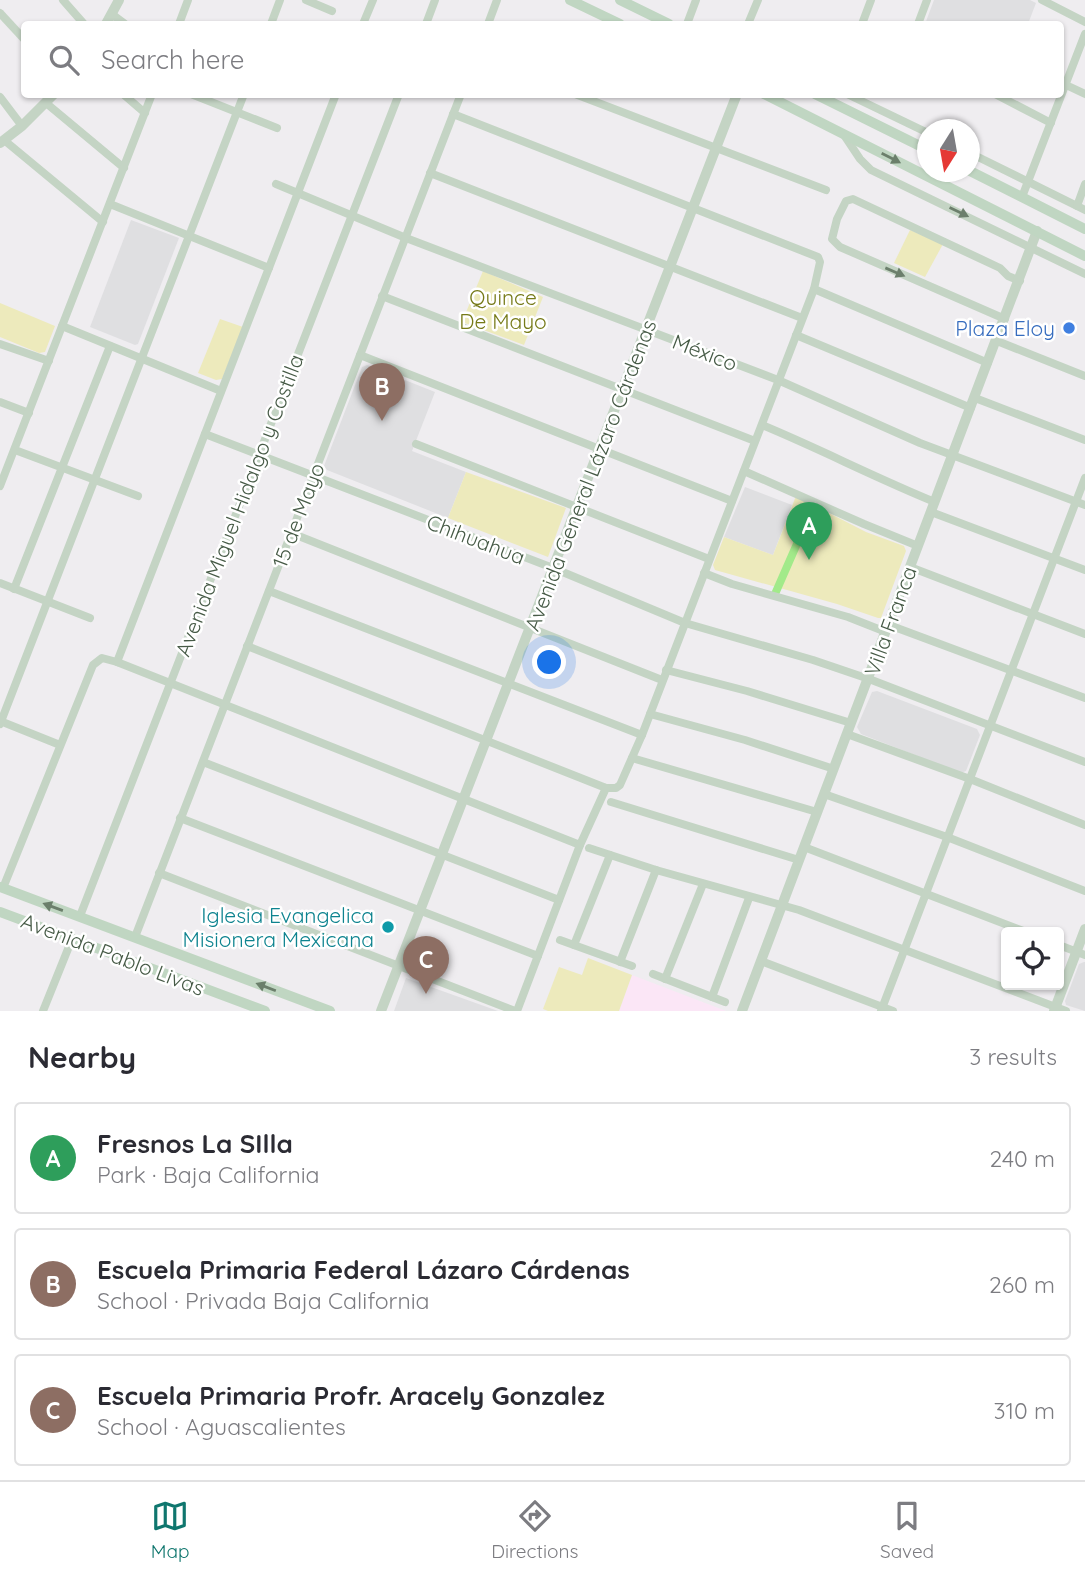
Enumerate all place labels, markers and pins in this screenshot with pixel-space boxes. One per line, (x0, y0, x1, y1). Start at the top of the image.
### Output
place label: Plaza Eloy (955, 315, 1055, 341)
marker: Plaza Eloy (1061, 320, 1077, 336)
pin: B (359, 363, 405, 421)
pin: A (786, 502, 832, 560)
place label: Iglesia Evangelica Misionera Mexicana (183, 902, 374, 952)
marker: Iglesia Evangelica Misionera Mexicana (380, 919, 396, 935)
pin: C (403, 936, 449, 994)

